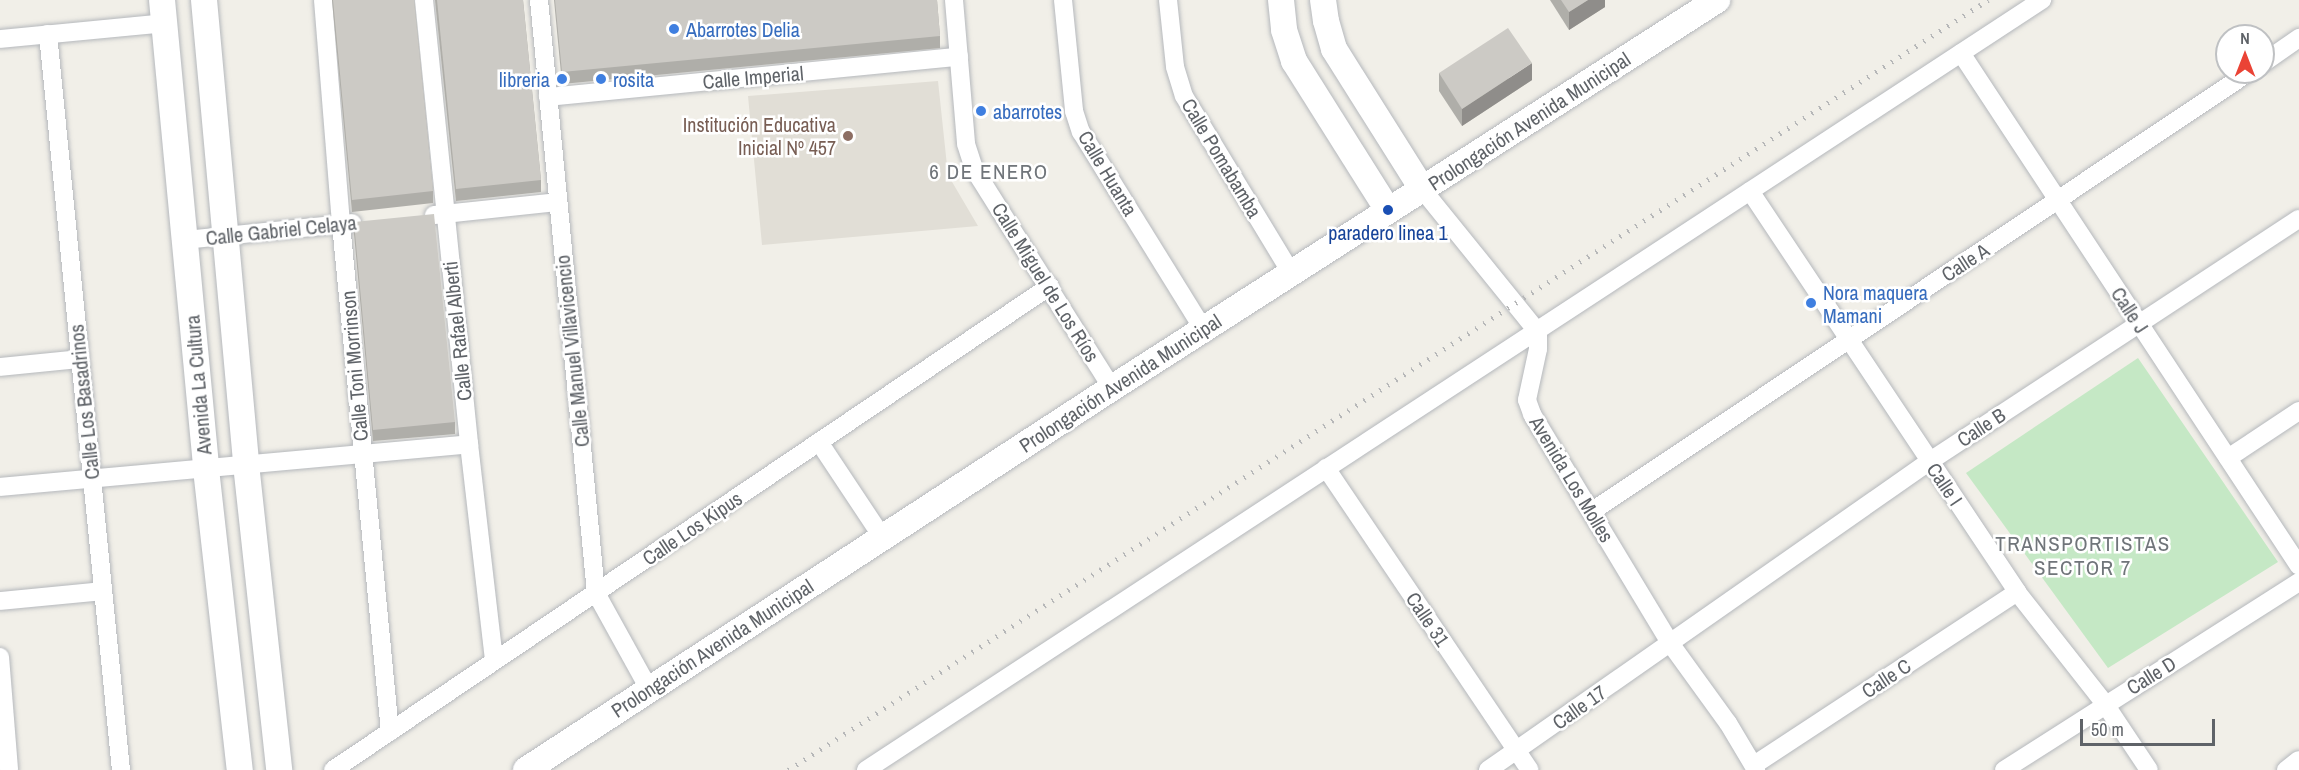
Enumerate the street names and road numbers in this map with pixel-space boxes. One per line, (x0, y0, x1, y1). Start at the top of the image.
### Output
street label: Prolongación Avenida Municipal (1423, 46, 1635, 196)
street label: Calle Imperial (702, 61, 804, 93)
street label: Calle Pomabamba (1177, 94, 1267, 222)
street label: Calle Huanta (1073, 126, 1143, 220)
street label: Calle Miguel de Los Ríos (987, 198, 1105, 366)
street label: Calle Gabriel Celaya (205, 210, 357, 250)
street label: Calle A (1936, 238, 1994, 286)
street label: Calle Manuel Villavicencio (550, 254, 594, 448)
street label: Calle Rafael Alberti (438, 259, 476, 403)
street label: Calle J (2106, 282, 2154, 338)
street label: Calle Toni Morrinson (335, 290, 373, 442)
street label: Prolongación Avenida Municipal (1014, 308, 1226, 458)
street label: Avenida La Cultura (180, 314, 216, 456)
street label: Calle Los Basadrinos (64, 323, 104, 481)
street label: Calle B (1952, 403, 2010, 451)
street label: Avenida Los Molles (1525, 412, 1619, 546)
street label: Calle I (1922, 458, 1968, 510)
street label: Calle Los Kipus (638, 486, 746, 570)
street label: Prolongación Avenida Municipal (606, 573, 818, 723)
street label: Calle 31 (1401, 587, 1455, 651)
street label: Calle D (2122, 651, 2180, 699)
street label: Calle C (1857, 653, 1915, 703)
street label: Calle 17 (1547, 680, 1611, 734)

